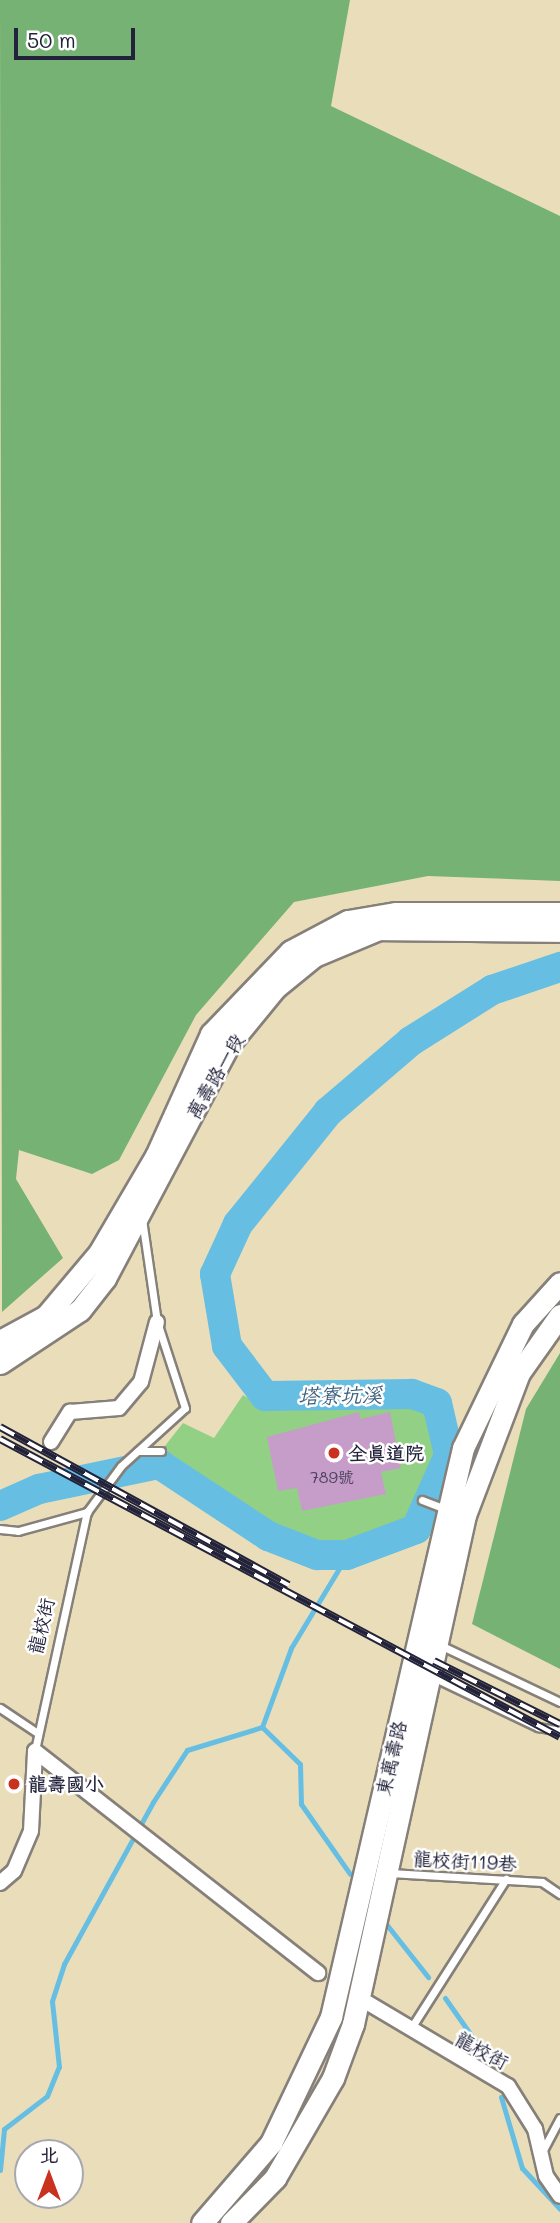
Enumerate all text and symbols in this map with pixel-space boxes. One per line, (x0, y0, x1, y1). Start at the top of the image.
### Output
scale bar (18, 14, 138, 58)
text: 50 m (27, 26, 76, 53)
street label: 萬壽路一段 (181, 1029, 249, 1123)
water label: 塔寮坑溪 (298, 1382, 382, 1408)
place label: 全真道院 (348, 1442, 424, 1464)
marker: 全真道院 (326, 1445, 342, 1461)
house number: 789號 (310, 1467, 354, 1487)
street label: 龍校街 (23, 1596, 59, 1656)
street label: 東萬壽路 (371, 1718, 411, 1798)
place label: 龍壽國小 (28, 1773, 104, 1795)
marker: 龍壽國小 (6, 1776, 22, 1792)
street label: 龍校街119巷 (412, 1847, 518, 1875)
street label: 龍校街 (451, 2027, 513, 2073)
north arrow (14, 2139, 84, 2209)
text: 北 (39, 2142, 59, 2167)

